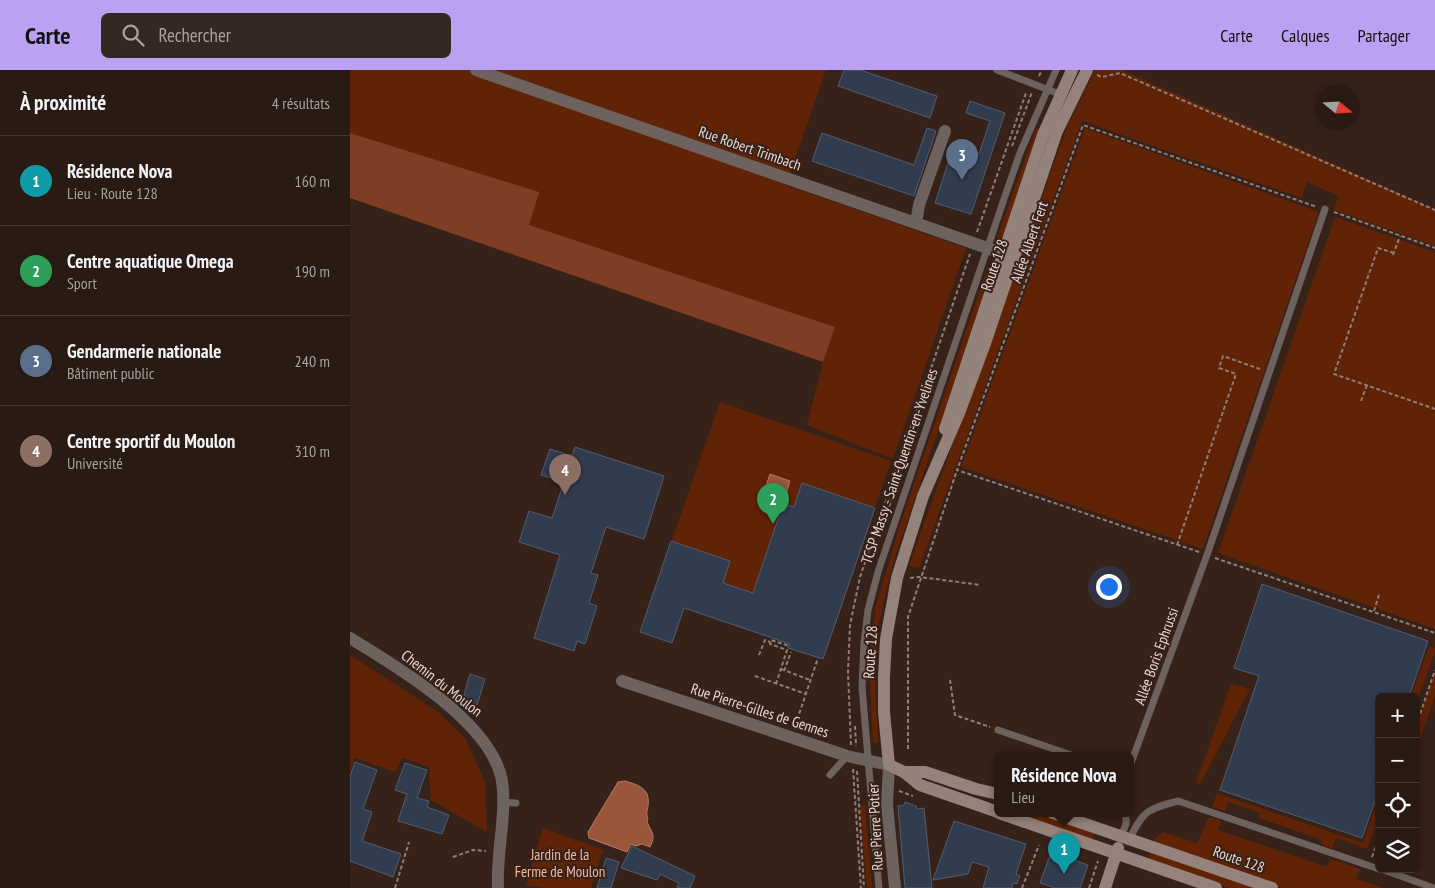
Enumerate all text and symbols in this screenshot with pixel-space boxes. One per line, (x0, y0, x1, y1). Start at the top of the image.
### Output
search box (101, 13, 451, 58)
text: Carte (25, 20, 71, 51)
icon: search (119, 21, 147, 49)
text: Rechercher (159, 23, 231, 47)
text: Carte (1220, 24, 1253, 47)
text: Calques (1281, 24, 1330, 47)
text: Partager (1358, 24, 1410, 47)
north arrow (1315, 85, 1360, 130)
text: À proximité (20, 89, 106, 116)
text: 4 résultats (272, 93, 330, 113)
street label: Rue Robert Trimbach (696, 122, 804, 174)
pin: 3 (946, 139, 978, 180)
text: Résidence Nova (67, 159, 172, 183)
text: 1 (32, 171, 40, 191)
text: 160 m (295, 171, 330, 191)
text: Lieu · Route 128 (67, 183, 158, 203)
street label: Allée Albert Fert (1006, 199, 1052, 285)
street label: Route 128 (976, 237, 1012, 293)
text: Centre aquatique Omega (67, 249, 234, 273)
text: 2 (32, 261, 40, 281)
text: 190 m (295, 261, 330, 281)
text: Sport (67, 273, 97, 293)
text: Gendarmerie nationale (67, 339, 221, 363)
text: 3 (32, 351, 40, 371)
text: 240 m (295, 351, 330, 371)
text: Bâtiment public (67, 363, 154, 383)
street label: TCSP Massy - Saint-Quentin-en-Yvelines (857, 366, 941, 566)
text: Centre sportif du Moulon (67, 429, 235, 453)
text: 4 (32, 441, 40, 461)
text: 310 m (295, 441, 330, 461)
text: Université (67, 453, 123, 473)
pin: 4 (549, 454, 581, 495)
pin: 2 (757, 483, 789, 524)
your location (1096, 574, 1122, 600)
street label: Allée Boris Ephrussi (1130, 605, 1182, 707)
street label: Route 128 (859, 625, 881, 679)
street label: Chemin du Moulon (398, 645, 486, 721)
street label: Rue Pierre-Gilles de Gennes (689, 679, 831, 741)
map controls (1375, 693, 1420, 873)
button: + (1375, 693, 1420, 738)
button: − (1375, 738, 1420, 783)
popup (994, 752, 1134, 817)
text: Résidence Nova (1011, 763, 1117, 787)
street label: Rue Pierre Potier (863, 782, 887, 871)
button: locate (1375, 783, 1420, 828)
text: Lieu (1011, 787, 1035, 807)
button: layers (1375, 828, 1420, 873)
pin: 1 (1048, 833, 1080, 874)
street label: Route 128 (1211, 841, 1267, 877)
park label: Jardin de la Ferme de Moulon (515, 845, 605, 881)

